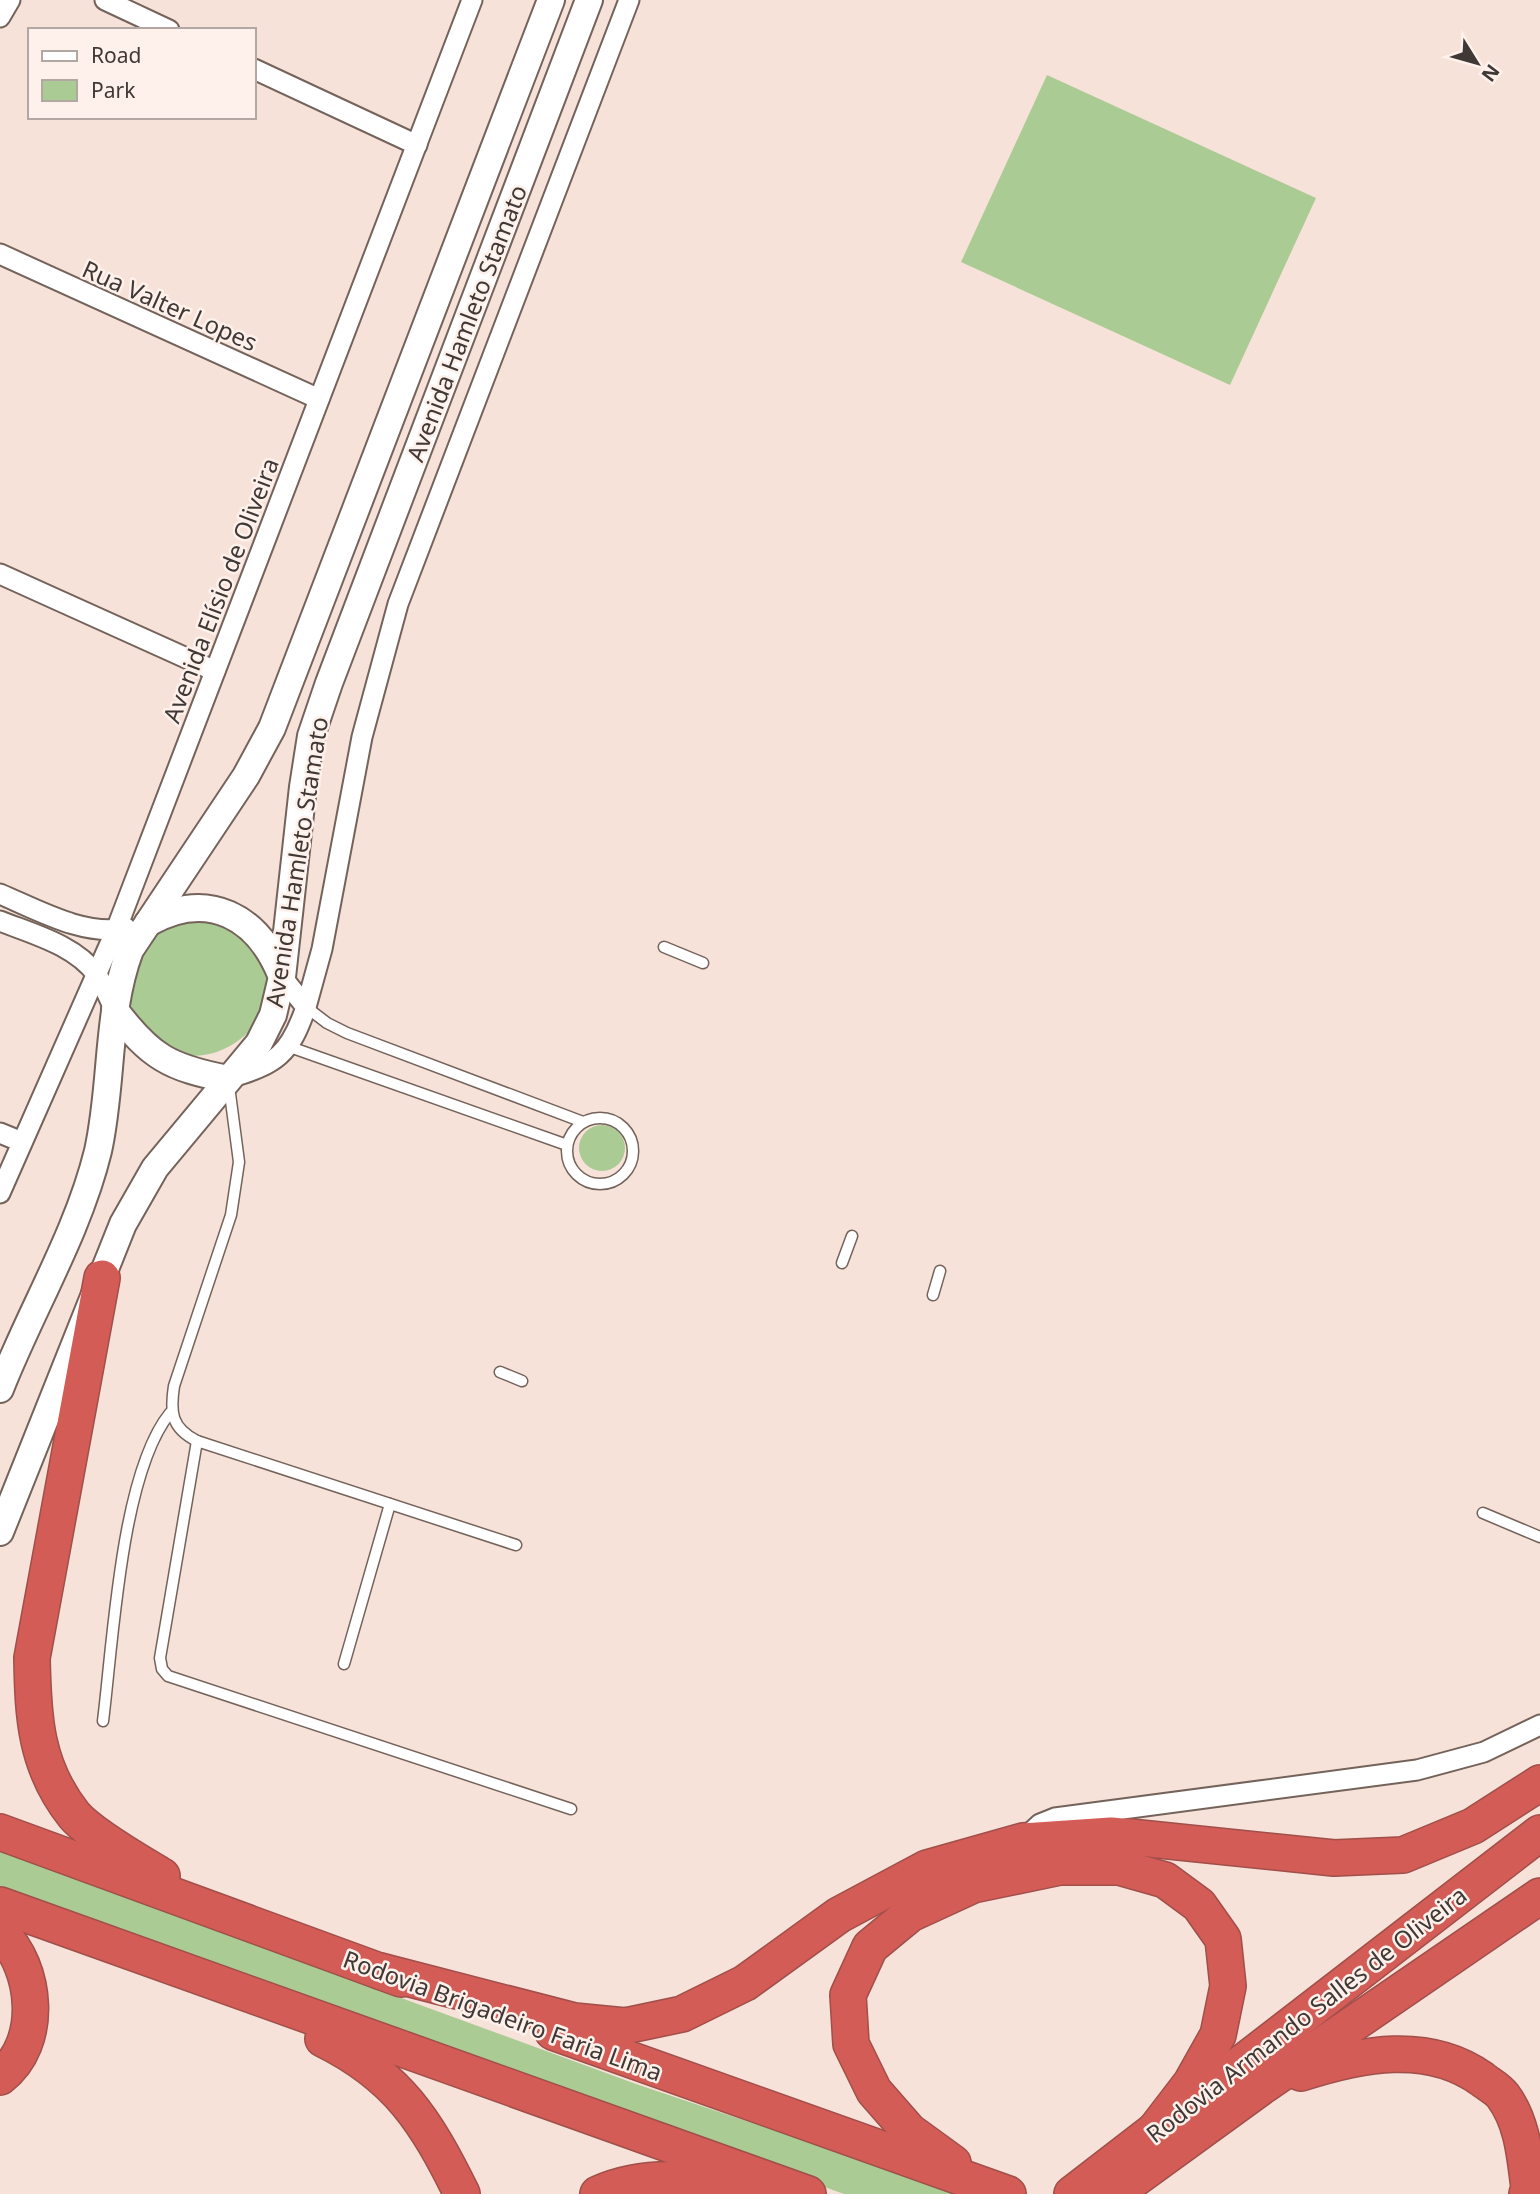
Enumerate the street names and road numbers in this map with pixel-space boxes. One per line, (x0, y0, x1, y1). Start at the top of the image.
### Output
street label: Avenida Hamleto Stamato (398, 180, 534, 466)
street label: Rua Valter Lopes (77, 252, 263, 358)
street label: Avenida Elísio de Oliveira (154, 453, 286, 727)
street label: Avenida Hamleto Stamato (257, 714, 335, 1010)
street label: Rodovia Armando Salles de Oliveira (1139, 1878, 1473, 2150)
street label: Rodovia Brigadeiro Faria Lima (339, 1942, 667, 2088)

